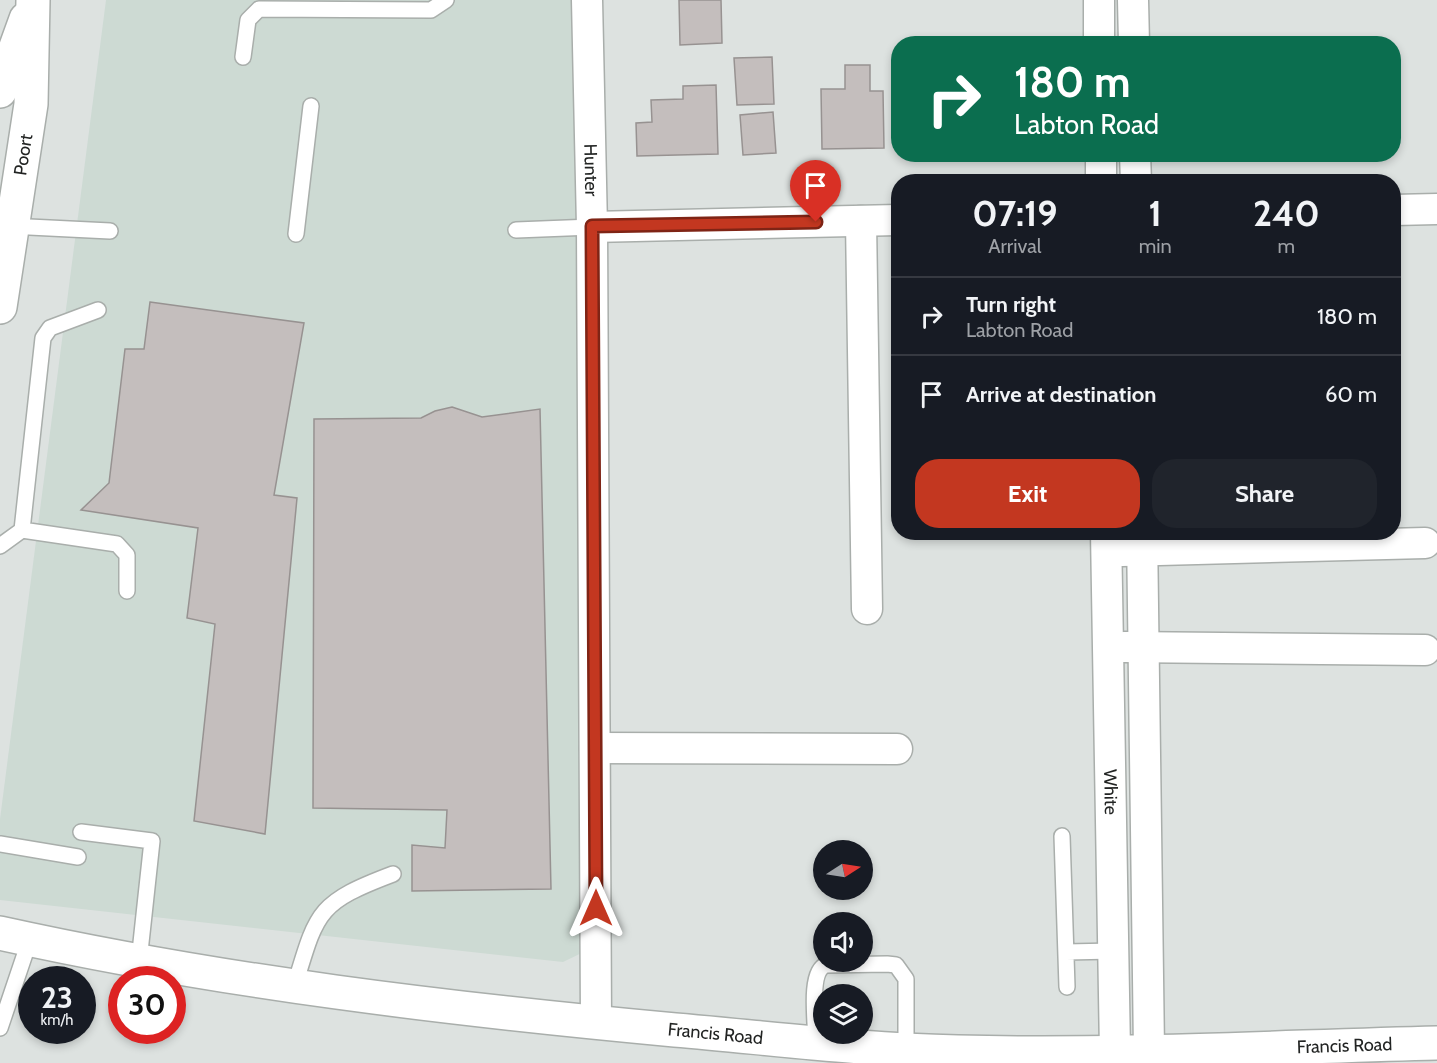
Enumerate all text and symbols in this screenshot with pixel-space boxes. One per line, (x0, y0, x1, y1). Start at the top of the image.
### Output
text: 180 m (1014, 56, 1130, 108)
icon: right (915, 60, 993, 138)
text: Labton Road (1014, 108, 1159, 141)
street label: Poort (9, 133, 37, 177)
street label: Hunter (579, 143, 602, 197)
pin (790, 160, 841, 222)
icon: arrive (799, 169, 832, 202)
text: 07:19 (972, 191, 1058, 235)
text: 1 (1149, 191, 1162, 235)
text: 240 (1253, 191, 1320, 235)
text: Arrival (988, 234, 1041, 258)
text: min (1139, 234, 1172, 258)
text: m (1278, 234, 1295, 258)
text: Turn right (966, 291, 1056, 318)
icon: right (915, 300, 948, 333)
text: 180 m (1317, 303, 1377, 330)
text: Labton Road (966, 318, 1073, 342)
icon: arrive (915, 378, 948, 411)
text: Arrive at destination (966, 381, 1156, 408)
text: 60 m (1325, 381, 1377, 408)
button: Exit (915, 459, 1140, 528)
button: Share (1152, 459, 1377, 528)
street label: White (1099, 769, 1122, 815)
north arrow (813, 840, 873, 900)
map controls (813, 840, 873, 1044)
position arrow (564, 876, 628, 940)
button: sound (813, 912, 873, 972)
speed limit sign: 30 (108, 966, 186, 1044)
text: 23 (41, 979, 73, 1016)
button: layers (813, 984, 873, 1044)
text: km/h (41, 1011, 73, 1029)
street label: Francis Road (667, 1018, 764, 1049)
street label: Francis Road (1296, 1033, 1393, 1058)

